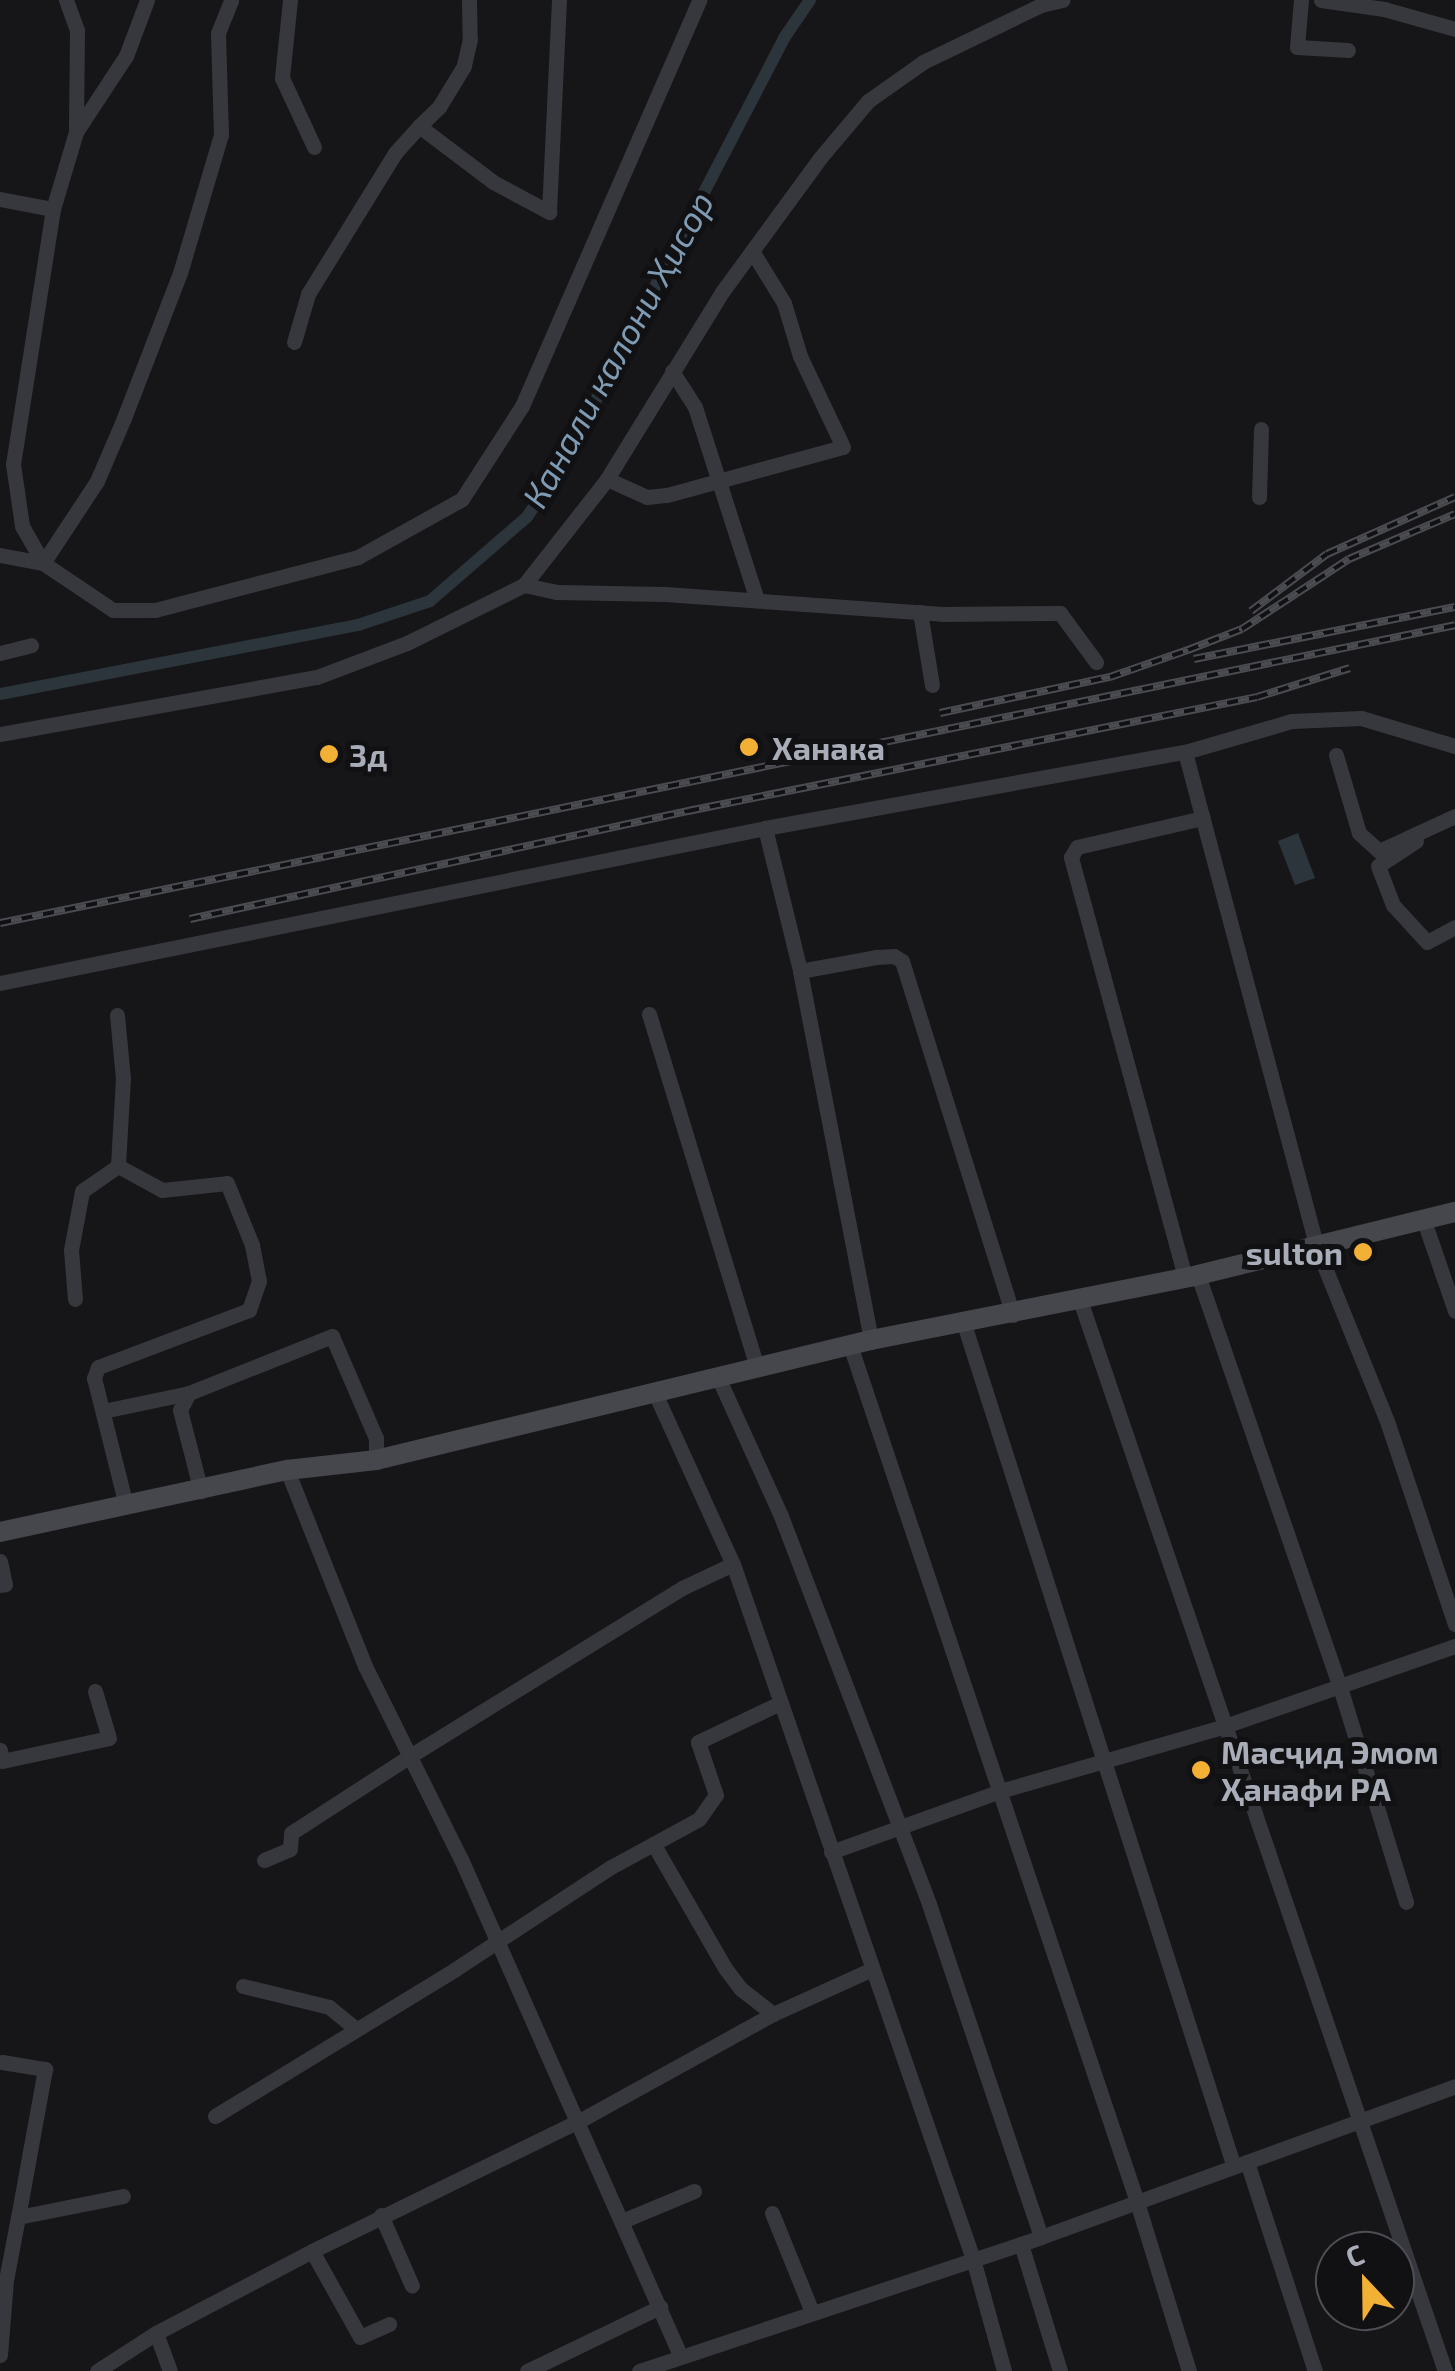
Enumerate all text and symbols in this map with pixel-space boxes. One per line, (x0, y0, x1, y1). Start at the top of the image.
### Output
water label: Канали калони Ҳисор (513, 184, 721, 514)
place label: Ханака (772, 728, 885, 766)
marker: Ханака (736, 734, 762, 760)
place label: 3д (349, 735, 387, 773)
marker: 3д (318, 743, 340, 765)
place label: sulton (1246, 1233, 1343, 1271)
marker: sulton (1352, 1241, 1374, 1263)
place label: Масҷид Эмом Ҳанафи РА (1221, 1733, 1439, 1808)
marker: Масҷид Эмом Ҳанафи РА (1190, 1759, 1212, 1781)
north arrow (1315, 2231, 1415, 2331)
text: С (1341, 2236, 1369, 2274)

